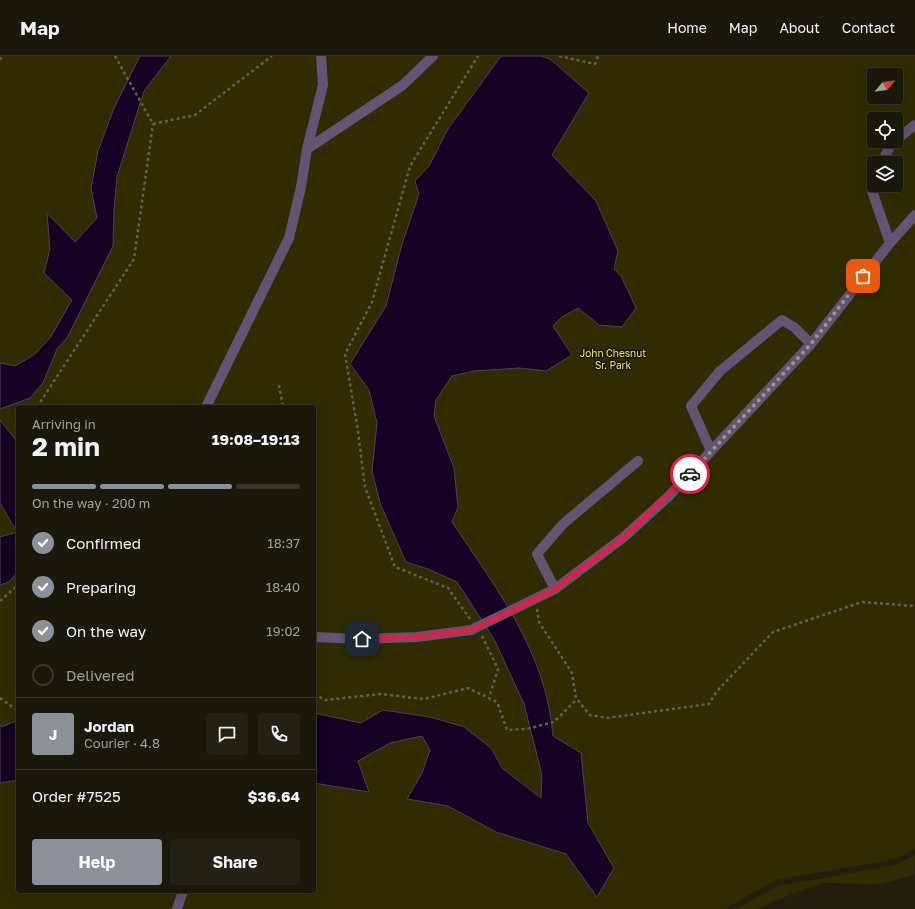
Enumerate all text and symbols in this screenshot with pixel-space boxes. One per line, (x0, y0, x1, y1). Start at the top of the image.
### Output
text: Map (20, 16, 60, 39)
text: Home (667, 19, 707, 36)
text: Map (729, 19, 757, 36)
text: About (779, 19, 820, 36)
text: Contact (842, 19, 895, 36)
north arrow (867, 68, 903, 104)
map controls (867, 68, 903, 192)
button: locate (867, 112, 903, 148)
button: layers (867, 156, 903, 192)
pin (846, 259, 880, 293)
icon: bag (852, 265, 874, 287)
park label: John Chesnut Sr. Park (580, 347, 646, 371)
text: Arriving in (32, 416, 96, 432)
text: 19:08–19:13 (212, 430, 300, 448)
text: 2 min (32, 431, 100, 462)
courier (670, 454, 710, 494)
icon: car (679, 463, 701, 485)
text: On the way · 200 m (32, 495, 150, 511)
icon: check (32, 532, 54, 554)
text: Confirmed (66, 534, 141, 552)
text: 18:37 (267, 535, 300, 551)
icon: check (32, 576, 54, 598)
text: Preparing (66, 578, 136, 596)
text: 18:40 (266, 579, 300, 595)
icon: check (32, 620, 54, 642)
text: On the way (66, 622, 146, 640)
pin (345, 622, 379, 656)
text: 19:02 (266, 623, 300, 639)
icon: home (351, 628, 373, 650)
text: Delivered (66, 666, 134, 684)
button: chat (206, 713, 248, 755)
button: phone (258, 713, 300, 755)
text: Jordan (84, 717, 134, 735)
text: J (49, 725, 57, 743)
text: Courier · 4.8 (84, 735, 160, 751)
text: Order #7525 (32, 787, 121, 805)
text: $36.64 (248, 787, 300, 805)
button: Help (32, 839, 162, 885)
button: Share (170, 839, 300, 885)

